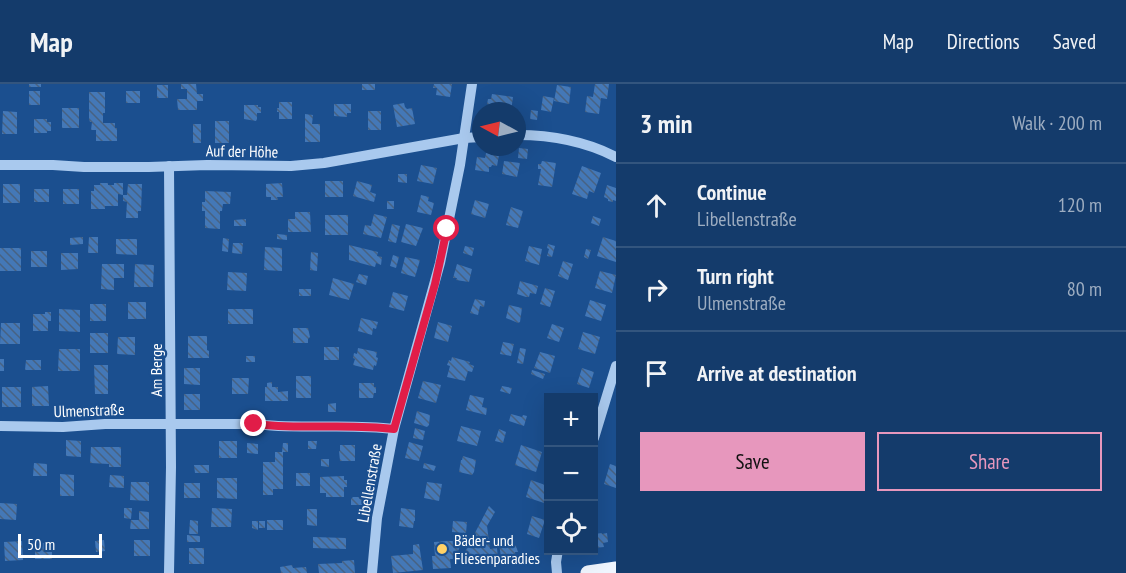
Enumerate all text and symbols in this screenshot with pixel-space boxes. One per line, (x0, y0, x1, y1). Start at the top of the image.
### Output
text: Map (30, 23, 73, 60)
text: Map (883, 28, 914, 55)
text: Directions (947, 28, 1020, 55)
text: Saved (1053, 28, 1096, 55)
north arrow (472, 102, 526, 156)
text: 3 min (640, 107, 693, 140)
text: Walk · 200 m (1012, 110, 1102, 136)
street label: Auf der Höhe (206, 140, 278, 162)
text: Continue (697, 178, 767, 206)
icon: ahead (640, 189, 673, 222)
text: 120 m (1058, 192, 1102, 218)
text: Libellenstraße (697, 206, 797, 232)
route start (433, 215, 459, 241)
text: Turn right (697, 262, 774, 290)
icon: right (640, 273, 673, 306)
text: 80 m (1067, 276, 1102, 302)
text: Ulmenstraße (697, 290, 786, 316)
street label: Am Berge (146, 343, 166, 397)
icon: arrive (640, 357, 673, 390)
text: Arrive at destination (697, 359, 857, 387)
map controls (544, 393, 598, 555)
button: + (544, 393, 598, 447)
street label: Ulmenstraße (53, 399, 125, 421)
route end (240, 410, 266, 436)
button: Save (640, 432, 865, 491)
button: Share (877, 432, 1102, 491)
street label: Libellenstraße (352, 442, 386, 524)
button: − (544, 447, 598, 501)
button: locate (544, 501, 598, 555)
place label: Bäder- und Fliesenparadies (454, 530, 540, 568)
scale bar (18, 531, 102, 558)
text: 50 m (27, 534, 55, 554)
marker: Bäder- und Fliesenparadies (435, 542, 449, 556)

